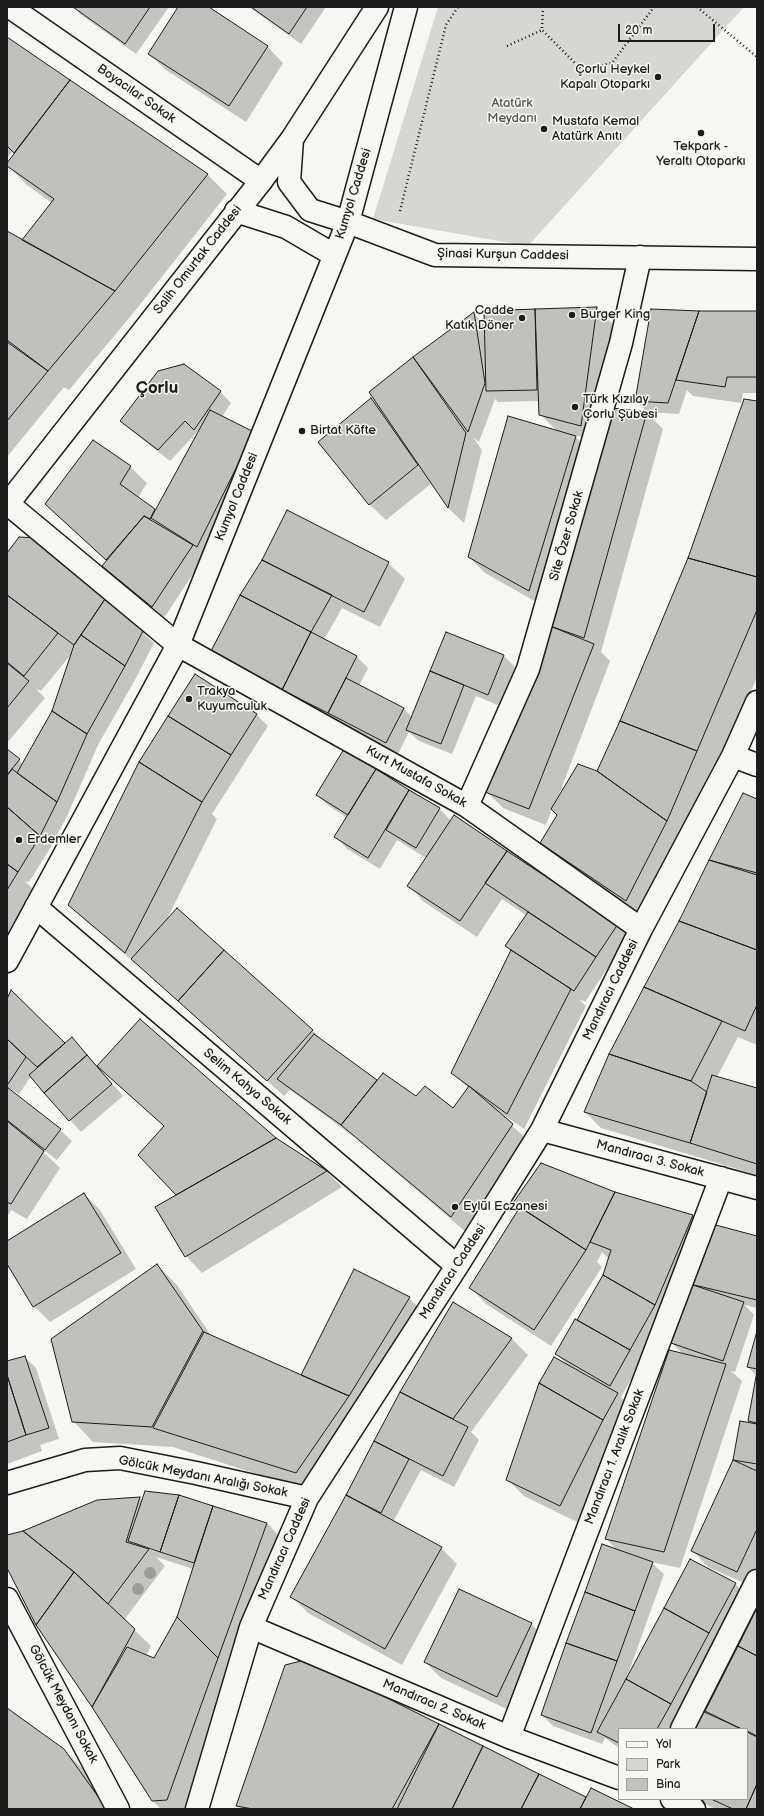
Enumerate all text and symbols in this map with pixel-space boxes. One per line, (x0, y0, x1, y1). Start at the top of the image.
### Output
scale bar (620, 16, 717, 42)
text: 20 m (625, 23, 652, 38)
street label: Boyacılar Sokak (94, 61, 178, 127)
place label: Çorlu Heykel Kapalı Otoparkı (560, 62, 650, 93)
marker: Çorlu Heykel Kapalı Otoparkı (653, 72, 663, 82)
park label: Atatürk Meydanı (487, 96, 537, 127)
place label: Mustafa Kemal Atatürk Anıtı (552, 114, 639, 145)
marker: Mustafa Kemal Atatürk Anıtı (539, 124, 549, 134)
marker: Tekpark - Yeraltı Otoparkı (696, 128, 706, 138)
place label: Tekpark - Yeraltı Otoparkı (656, 139, 746, 170)
street label: Kumyol Caddesi (333, 147, 375, 241)
street label: Salih Omurtak Caddesi (151, 202, 245, 318)
street label: Şinasi Kurşun Caddesi (437, 246, 569, 264)
place label: Cadde Katık Döner (445, 303, 514, 334)
place label: Burger King (580, 307, 650, 323)
marker: Burger King (567, 310, 577, 320)
marker: Cadde Katık Döner (517, 313, 527, 323)
district label: Çorlu (136, 379, 178, 399)
place label: Türk Kızılay Çorlu Şubesi (583, 392, 658, 423)
marker: Türk Kızılay Çorlu Şubesi (570, 402, 580, 412)
place label: Birtat Köfte (310, 423, 376, 439)
marker: Birtat Köfte (297, 426, 307, 436)
street label: Kumyol Caddesi (212, 450, 262, 544)
street label: Site Özer Sokak (547, 489, 587, 583)
place label: Trakya Kuyumculuk (197, 684, 267, 715)
marker: Trakya Kuyumculuk (184, 694, 194, 704)
street label: Kurt Mustafa Sokak (363, 743, 469, 811)
place label: Erdemler (27, 832, 81, 848)
marker: Erdemler (14, 835, 24, 845)
street label: Mandıracı Caddesi (580, 937, 642, 1043)
street label: Selim Kahya Sokak (200, 1046, 294, 1128)
street label: Mandıracı 3. Sokak (594, 1137, 706, 1181)
place label: Eylül Eczanesi (463, 1199, 547, 1215)
marker: Eylül Eczanesi (450, 1202, 460, 1212)
street label: Mandıracı Caddesi (416, 1221, 490, 1323)
street label: Mandıracı 1. Aralık Sokak (582, 1387, 648, 1527)
street label: Gölcük Meydanı Aralığı Sokak (117, 1453, 289, 1501)
street label: Mandıracı Caddesi (255, 1495, 315, 1603)
street label: Gölcük Meydanı Sokak (25, 1642, 101, 1766)
street label: Mandıracı 2. Sokak (380, 1676, 488, 1734)
legend (618, 1728, 748, 1800)
text: Yol (656, 1737, 671, 1752)
text: Park (656, 1757, 680, 1772)
text: Bina (656, 1777, 681, 1792)

